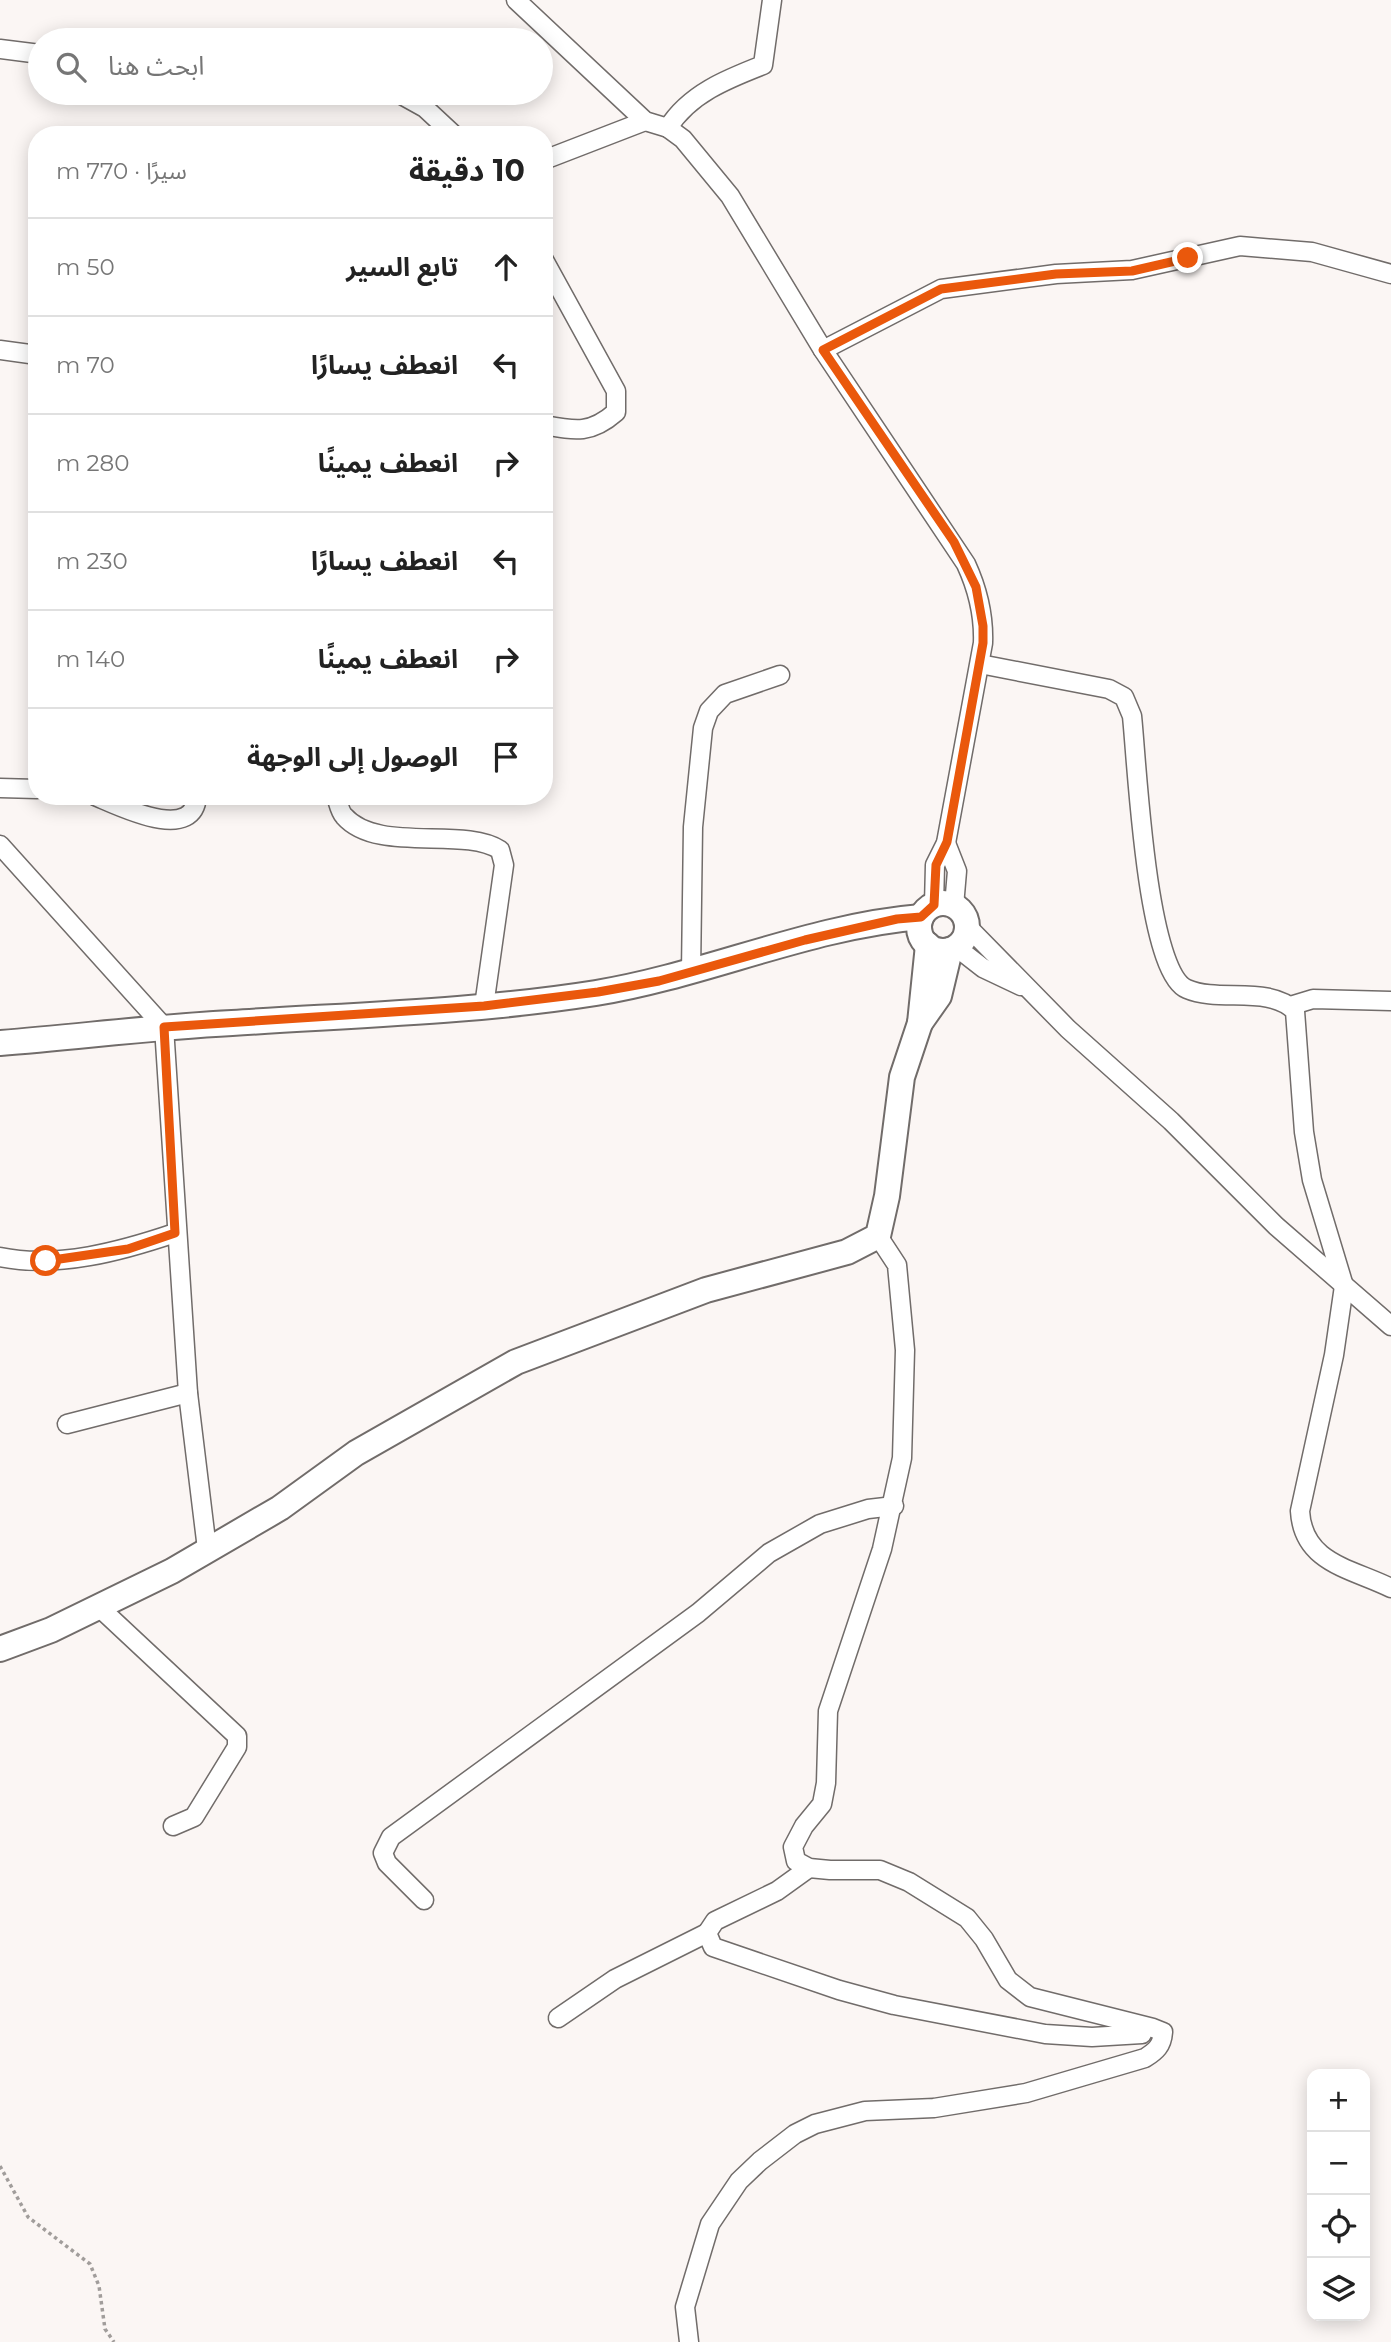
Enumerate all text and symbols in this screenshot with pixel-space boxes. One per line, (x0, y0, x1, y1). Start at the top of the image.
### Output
search box (28, 28, 553, 105)
icon: search (52, 48, 90, 86)
text: ابحث هنا (108, 50, 204, 82)
text: 10 دقيقة (409, 152, 525, 189)
text: سيرًا · 770 m (56, 157, 187, 185)
route end (1172, 242, 1203, 273)
icon: ahead (487, 248, 525, 286)
text: تابع السير (346, 251, 458, 283)
text: 50 m (56, 253, 115, 281)
icon: left (487, 346, 525, 384)
text: انعطف يسارًا (311, 349, 458, 381)
text: 70 m (56, 351, 115, 379)
icon: right (487, 444, 525, 482)
text: انعطف يمينًا (318, 447, 458, 479)
text: 280 m (56, 449, 129, 477)
icon: left (487, 542, 525, 580)
text: انعطف يسارًا (311, 545, 458, 577)
text: 230 m (56, 547, 128, 575)
icon: right (487, 640, 525, 678)
text: انعطف يمينًا (318, 643, 458, 675)
text: 140 m (56, 645, 125, 673)
icon: arrive (487, 738, 525, 776)
text: الوصول إلى الوجهة (247, 741, 458, 773)
route start (30, 1245, 61, 1276)
map controls (1307, 2069, 1370, 2321)
button: + (1307, 2069, 1370, 2132)
button: − (1307, 2132, 1370, 2195)
button: locate (1307, 2195, 1370, 2258)
button: layers (1307, 2258, 1370, 2321)

